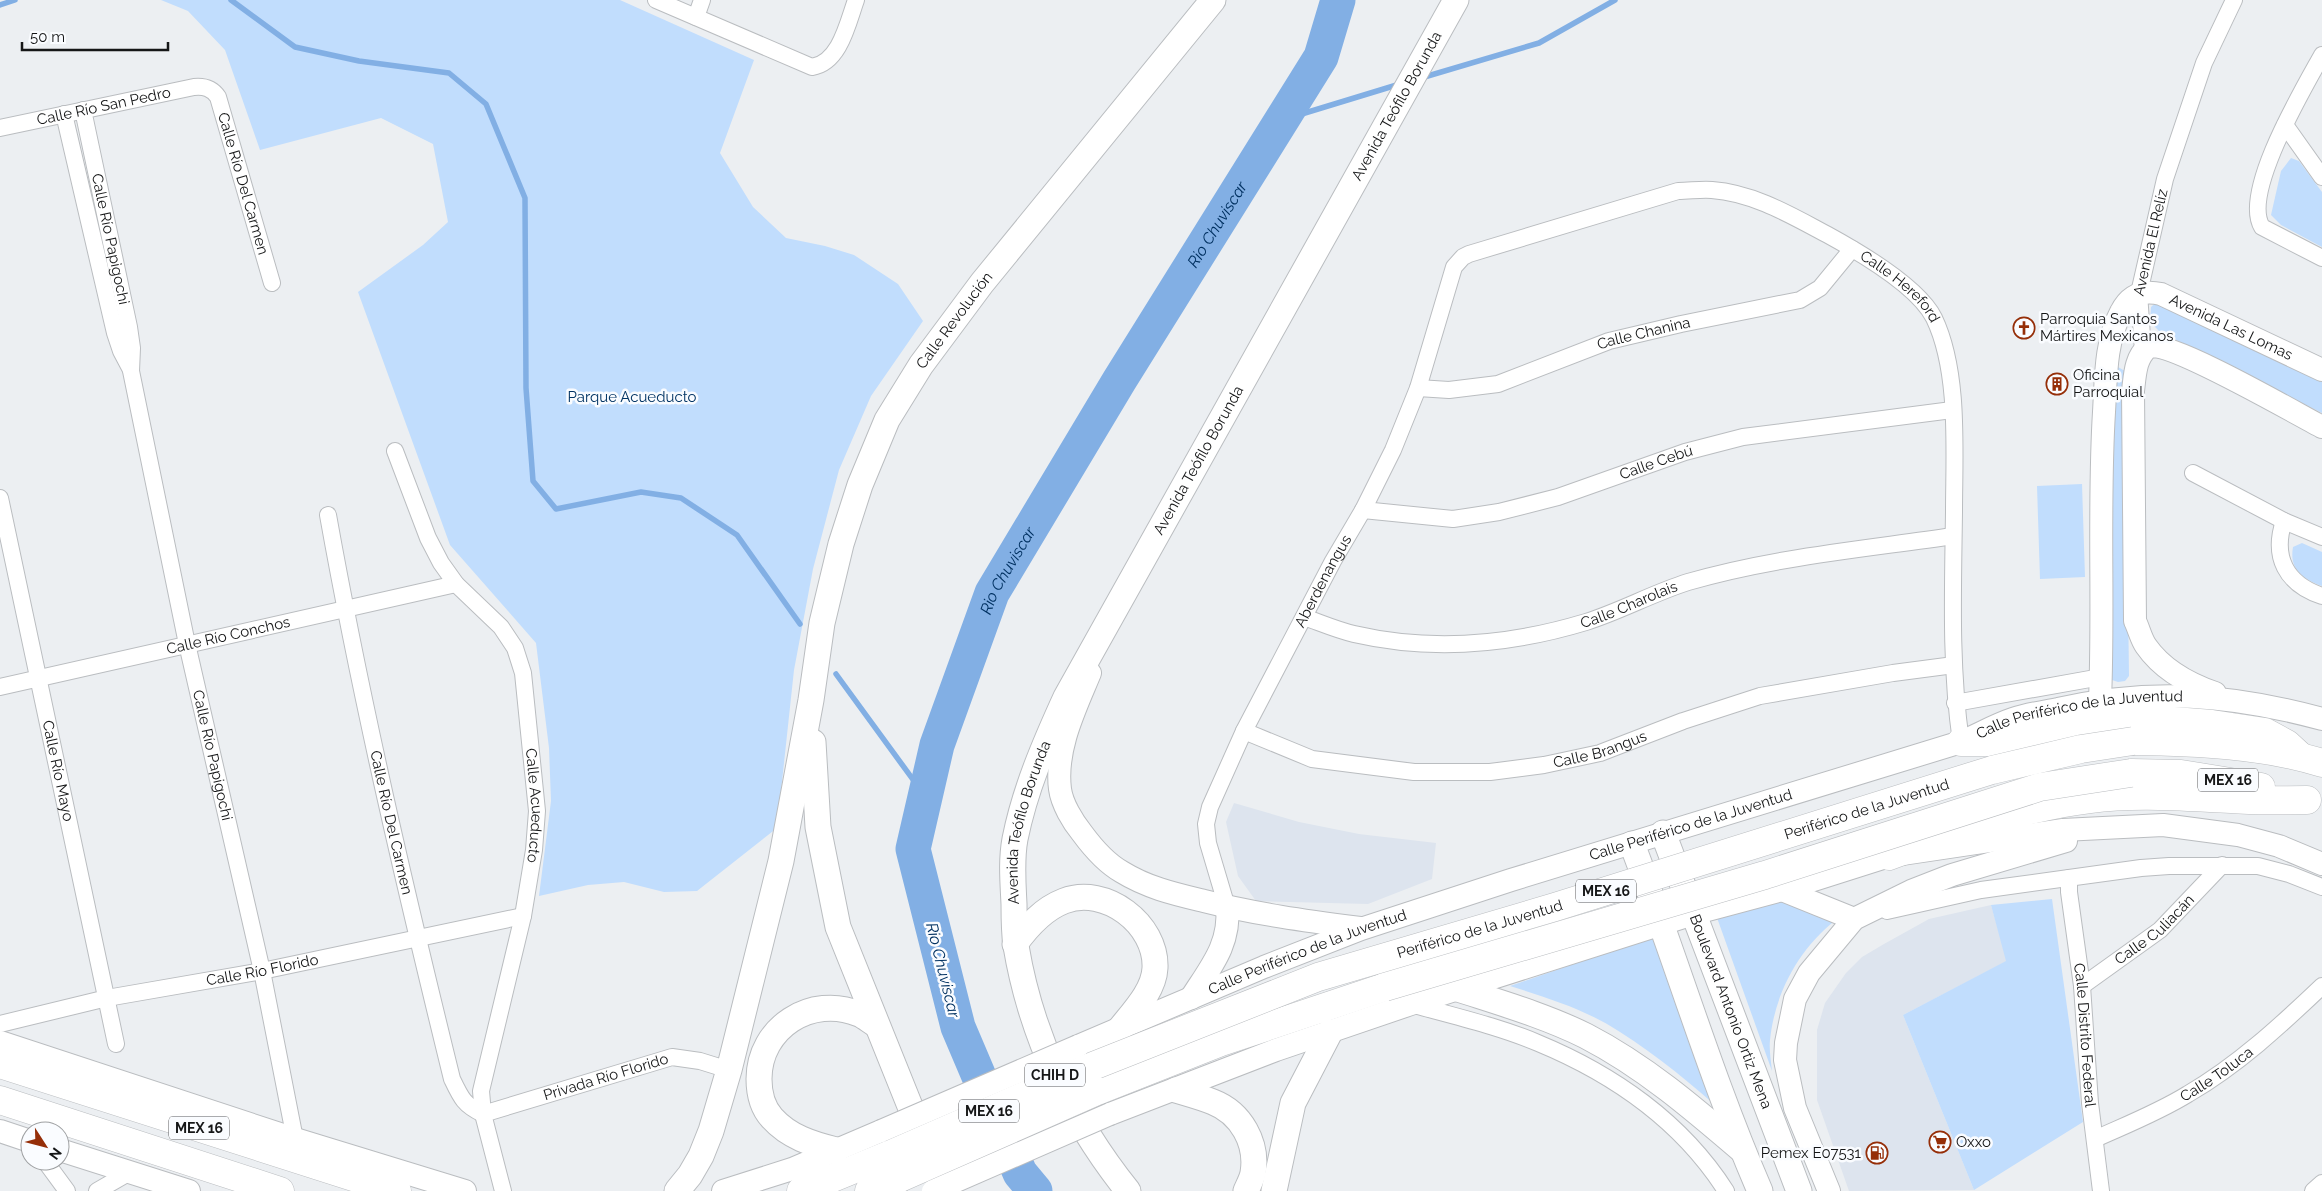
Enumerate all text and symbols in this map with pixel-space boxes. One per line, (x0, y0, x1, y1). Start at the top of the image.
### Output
scale bar (22, 20, 169, 52)
text: 50 m (30, 28, 65, 46)
street label: Avenida Teófilo Borunda (1348, 28, 1446, 184)
street label: Calle Río San Pedro (35, 83, 172, 129)
street label: Calle Río Del Carmen (214, 110, 272, 257)
street label: Calle Río Papigochi (88, 172, 133, 306)
water label: Rio Chuviscar (1183, 177, 1251, 270)
street label: Avenida El Relíz (2130, 187, 2171, 298)
street label: Calle Hereford (1857, 247, 1944, 325)
street label: Calle Revolución (912, 268, 996, 372)
street label: Avenida Las Lomas (2166, 290, 2296, 364)
place label: Parroquia Santos Mártires Mexicanos (2040, 310, 2173, 345)
street label: Calle Chanina (1594, 313, 1692, 354)
church icon: Parroquia Santos Mártires Mexicanos (2012, 316, 2036, 340)
place label: Oficina Parroquial (2073, 366, 2144, 401)
building icon: Oficina Parroquial (2045, 372, 2069, 396)
street label: Avenida Teófilo Borunda (1150, 383, 1247, 538)
park label: Parque Acueducto (568, 388, 697, 406)
street label: Calle Cebú (1617, 441, 1695, 483)
water label: Rio Chuviscar (976, 523, 1039, 617)
street label: Aberdenangus (1291, 532, 1355, 631)
street label: Calle Charolais (1578, 577, 1680, 632)
street label: Calle Río Conchos (165, 613, 292, 658)
street label: Calle Periférico de la Juventud (1973, 687, 2183, 743)
street label: Calle Río Papigochi (189, 688, 236, 822)
street label: Calle Río Mayo (38, 719, 77, 823)
street label: Calle Brangus (1552, 727, 1649, 772)
street label: Avenida Teófilo Borunda (1004, 738, 1055, 905)
street label: Calle Acueducto (522, 747, 546, 864)
street label: Calle Río Del Carmen (366, 749, 416, 896)
road number: MEX 16 (2198, 768, 2258, 792)
street label: Periférico de la Juventud (1782, 775, 1951, 844)
street label: Calle Periférico de la Juventud (1587, 785, 1794, 864)
road number: MEX 16 (1576, 879, 1636, 902)
street label: Calle Culiacán (2111, 891, 2198, 969)
street label: Periférico de la Juventud (1395, 896, 1565, 962)
street label: Calle Periférico de la Juventud (1206, 906, 1409, 999)
street label: Boulevard Antonio Ortiz Mena (1686, 912, 1776, 1111)
water label: Rio Chuviscar (922, 921, 964, 1020)
street label: Calle Río Florido (205, 950, 320, 990)
street label: Calle Distrito Federal (2070, 962, 2100, 1109)
street label: Calle Toluca (2177, 1043, 2257, 1106)
street label: Privada Río Florido (541, 1050, 671, 1104)
road number: CHIH D (1025, 1064, 1085, 1086)
road number: MEX 16 (959, 1100, 1019, 1122)
road number: MEX 16 (169, 1116, 229, 1140)
north arrow (20, 1121, 70, 1171)
supermarket icon: Oxxo (1928, 1130, 1952, 1154)
place label: Oxxo (1956, 1133, 1991, 1151)
fuel station icon: Pemex E07531 (1865, 1141, 1889, 1165)
place label: Pemex E07531 (1761, 1144, 1862, 1162)
text: N (46, 1145, 65, 1163)

